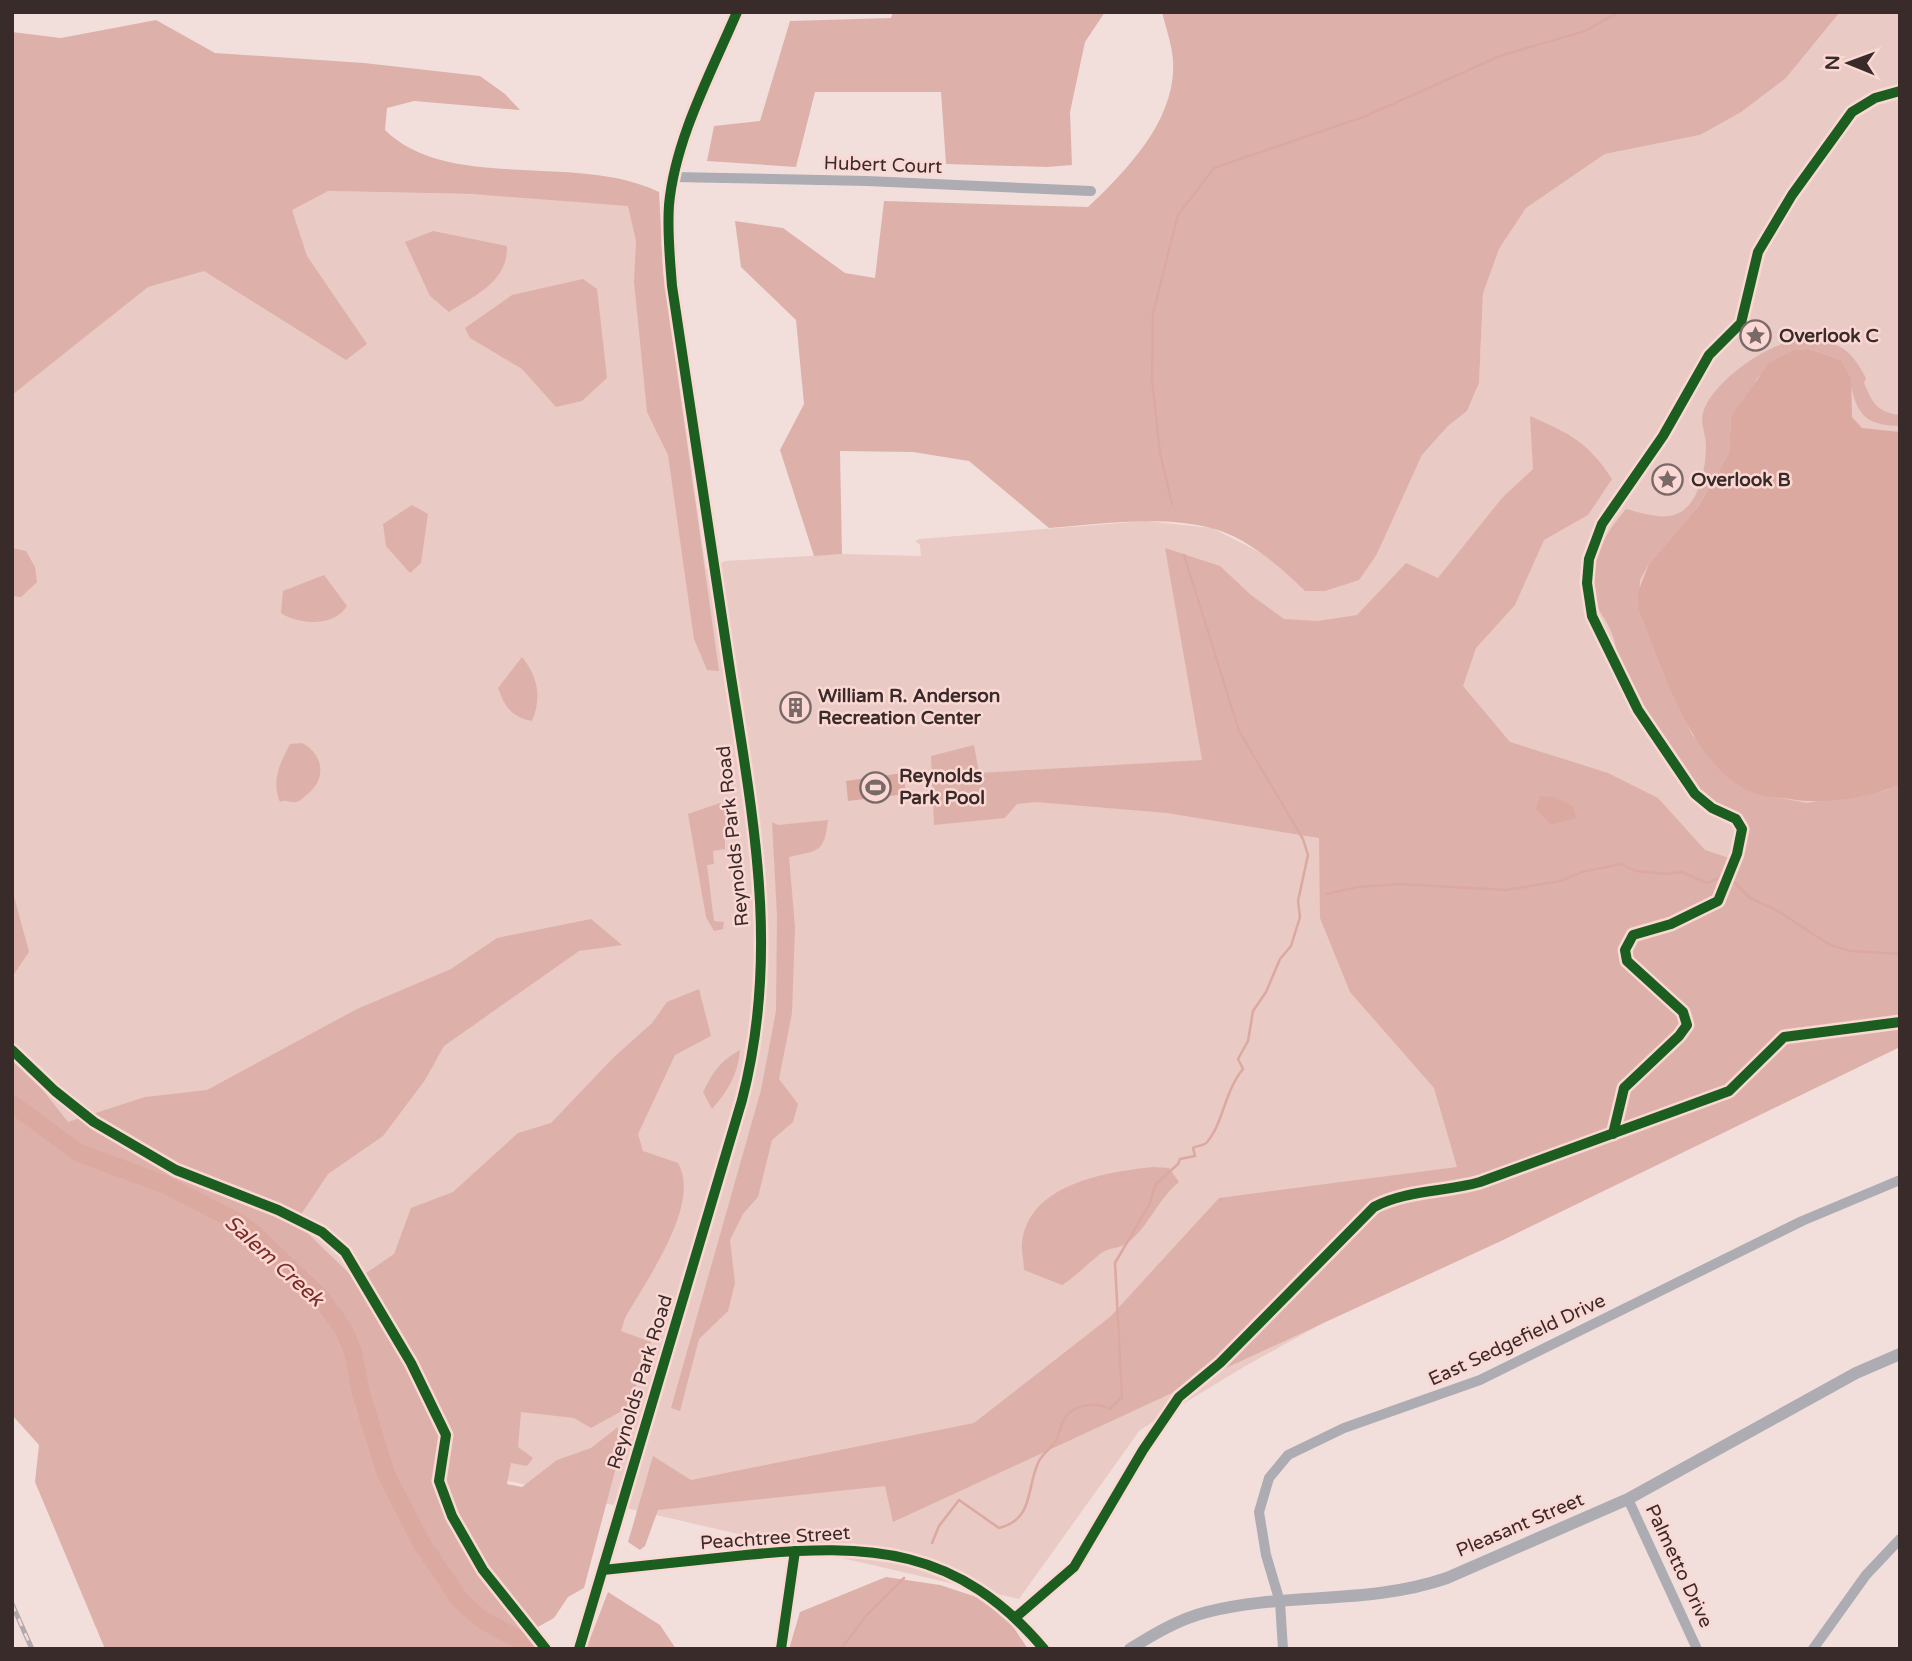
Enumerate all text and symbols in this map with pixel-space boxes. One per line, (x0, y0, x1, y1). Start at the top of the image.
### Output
north arrow (1814, 28, 1884, 98)
text: N (1822, 55, 1844, 71)
street label: Hubert Court (823, 152, 943, 178)
place icon: Overlook C (1739, 319, 1773, 353)
place label: Overlook C (1779, 325, 1879, 347)
place icon: Overlook B (1651, 463, 1685, 497)
place label: Overlook B (1691, 469, 1791, 491)
place label: William R. Anderson Recreation Center (818, 685, 1000, 729)
building icon: William R. Anderson Recreation Center (778, 690, 812, 724)
street label: Reynolds Park Road (713, 745, 753, 927)
place label: Reynolds Park Pool (899, 765, 985, 809)
sports icon: Reynolds Park Pool (859, 770, 893, 804)
water label: Salem Creek (220, 1210, 330, 1313)
street label: East Sedgefield Drive (1425, 1289, 1609, 1391)
street label: Reynolds Park Road (603, 1292, 677, 1472)
street label: Pleasant Street (1453, 1488, 1587, 1562)
street label: Palmetto Drive (1641, 1501, 1717, 1631)
street label: Peachtree Street (699, 1522, 851, 1554)

